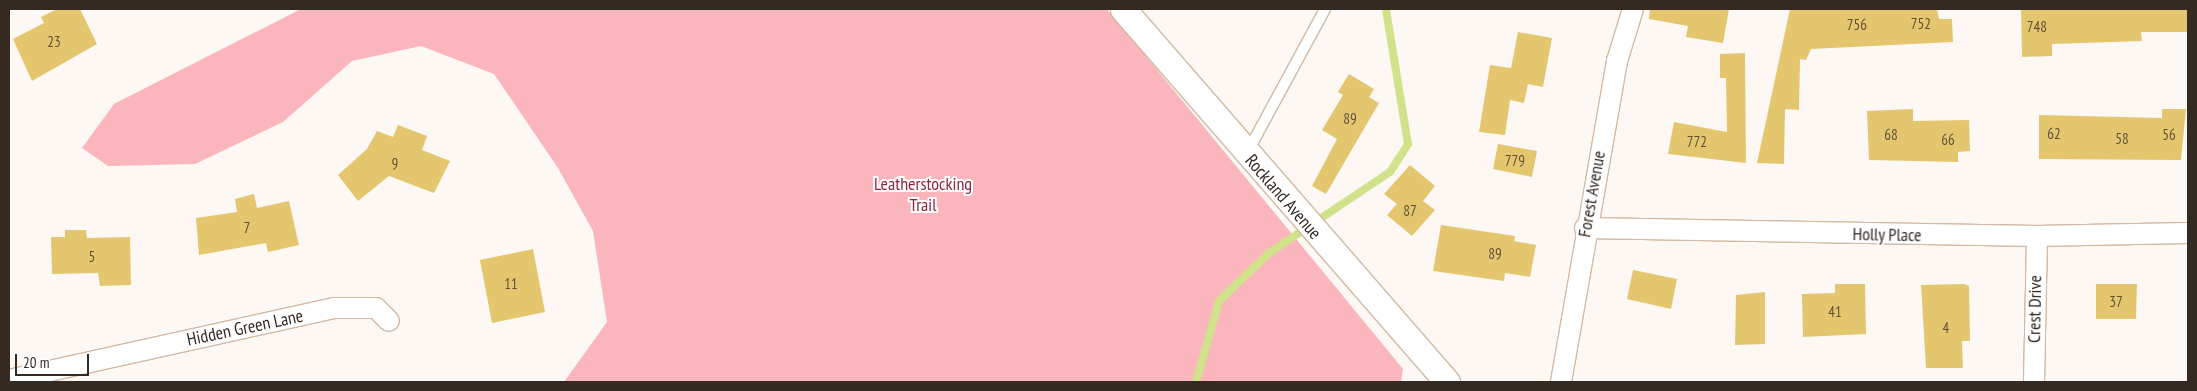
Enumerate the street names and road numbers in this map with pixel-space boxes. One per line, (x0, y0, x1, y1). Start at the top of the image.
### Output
street label: Forest Avenue (1574, 149, 1610, 239)
street label: Rockland Avenue (1240, 150, 1326, 244)
street label: Holly Place (1852, 224, 1922, 246)
street label: Crest Drive (2024, 275, 2046, 343)
street label: Hidden Green Lane (185, 305, 305, 351)

